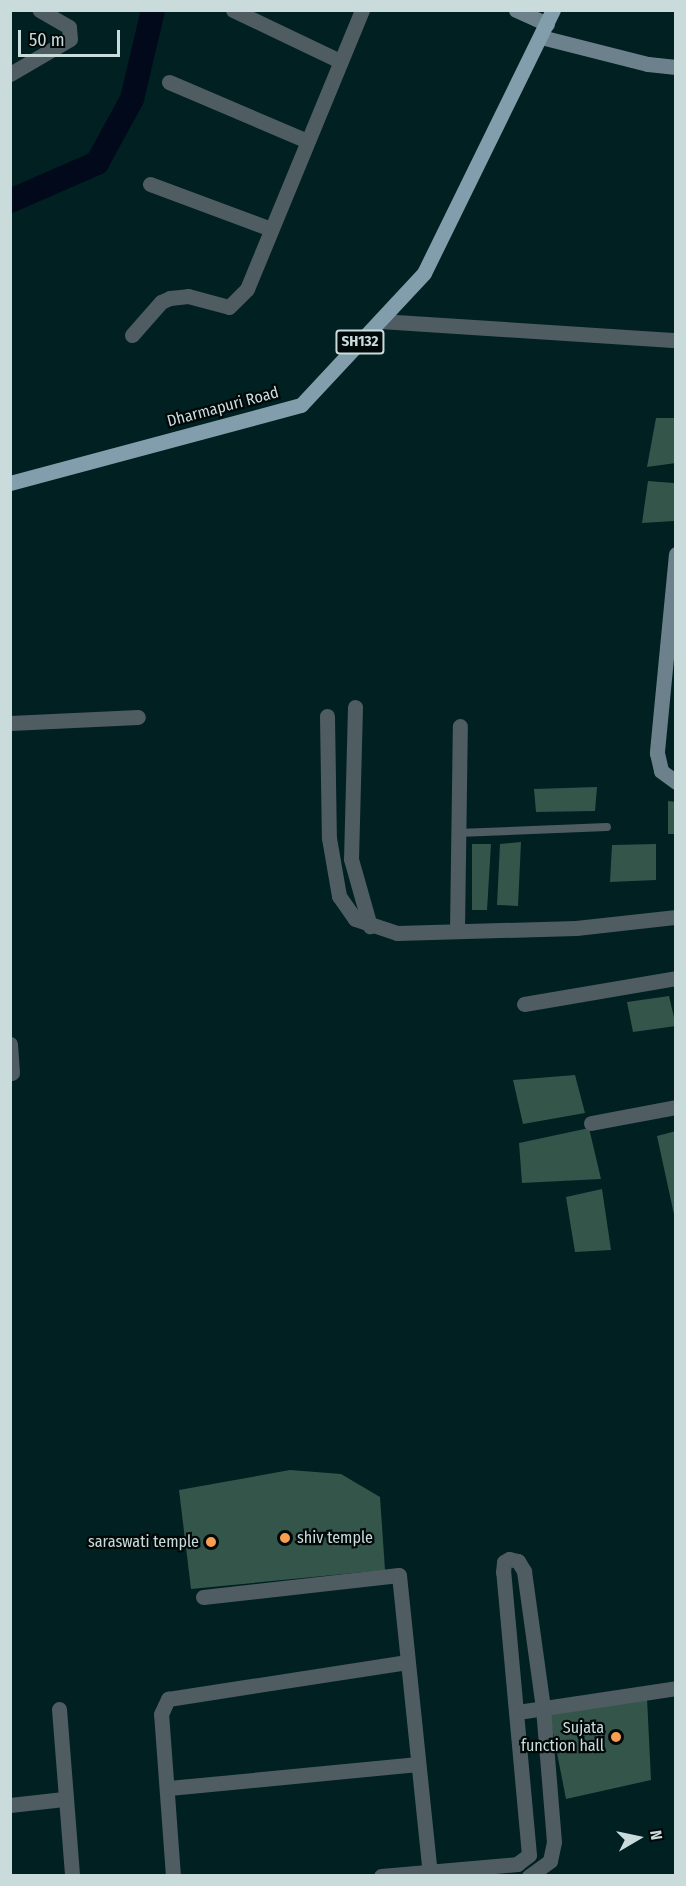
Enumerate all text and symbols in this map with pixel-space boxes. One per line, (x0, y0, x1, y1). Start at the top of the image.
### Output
scale bar (21, 18, 123, 56)
text: 50 m (29, 29, 65, 51)
road number: SH132 (334, 330, 386, 354)
street label: Dharmapuri Road (165, 383, 281, 431)
place label: shiv temple (297, 1528, 373, 1548)
marker: shiv temple (278, 1531, 292, 1545)
place label: saraswati temple (88, 1532, 199, 1552)
marker: saraswati temple (204, 1535, 218, 1549)
place label: Sujata function hall (521, 1718, 604, 1756)
marker: Sujata function hall (609, 1730, 623, 1744)
north arrow (608, 1808, 668, 1868)
text: N (646, 1829, 666, 1841)

